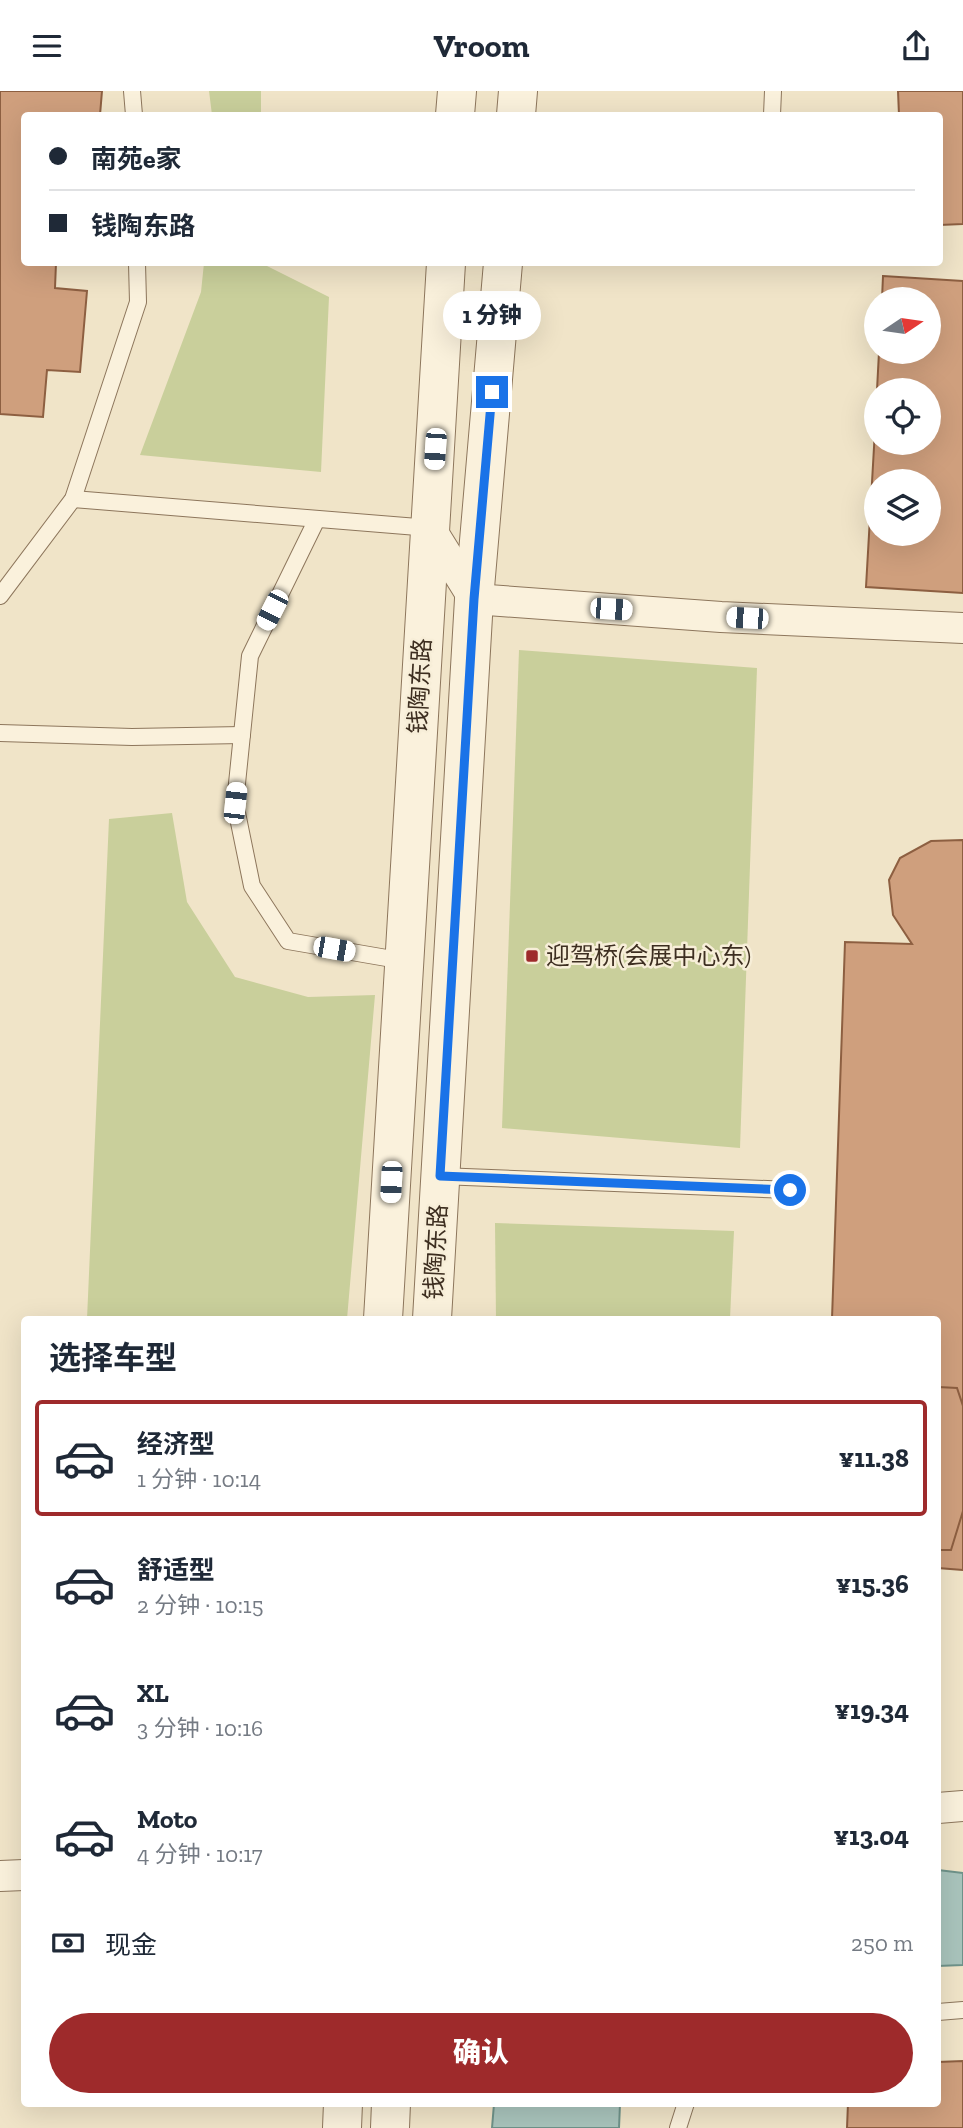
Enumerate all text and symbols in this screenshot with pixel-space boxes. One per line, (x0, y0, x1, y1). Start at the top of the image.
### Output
icon: menu (28, 27, 66, 65)
text: Vroom (434, 27, 529, 65)
icon: share (897, 27, 935, 65)
text: 南苑e家 (91, 143, 182, 175)
text: 钱陶东路 (91, 210, 195, 242)
north arrow (864, 287, 942, 364)
map controls (864, 287, 941, 546)
callout: 1 分钟 (443, 291, 541, 339)
text: 1 分钟 (462, 301, 522, 329)
route end (476, 376, 508, 408)
button: locate (864, 378, 941, 455)
car (424, 427, 447, 471)
button: layers (864, 469, 941, 546)
car (254, 587, 291, 633)
car (590, 597, 633, 621)
car (726, 606, 769, 630)
street label: 钱陶东路 (403, 637, 436, 735)
car (223, 781, 248, 825)
car (312, 935, 357, 963)
place label: 迎驾桥(会展中心东) (546, 941, 751, 970)
marker: 迎驾桥(会展中心东) (524, 948, 540, 964)
car (380, 1160, 403, 1204)
route start (774, 1174, 806, 1206)
street label: 钱陶东路 (419, 1203, 452, 1301)
text: 选择车型 (49, 1339, 177, 1377)
icon: car (53, 1427, 116, 1490)
text: 经济型 (137, 1428, 215, 1460)
text: ¥11.38 (839, 1442, 909, 1474)
text: 1 分钟 · 10:14 (137, 1465, 261, 1493)
icon: car (53, 1553, 116, 1616)
text: 舒适型 (137, 1554, 215, 1586)
text: ¥15.36 (836, 1568, 909, 1600)
text: 2 分钟 · 10:15 (137, 1591, 263, 1619)
text: XL (137, 1677, 169, 1709)
icon: car (53, 1679, 116, 1742)
text: ¥19.34 (835, 1694, 909, 1726)
text: 3 分钟 · 10:16 (137, 1714, 263, 1742)
text: Moto (137, 1803, 197, 1835)
icon: car (53, 1805, 116, 1868)
text: ¥13.04 (833, 1820, 909, 1852)
text: 4 分钟 · 10:17 (137, 1840, 263, 1868)
icon: cash (49, 1924, 87, 1962)
text: 现金 (105, 1929, 157, 1961)
text: 250 m (851, 1929, 913, 1957)
button: 确认 (49, 2013, 913, 2093)

